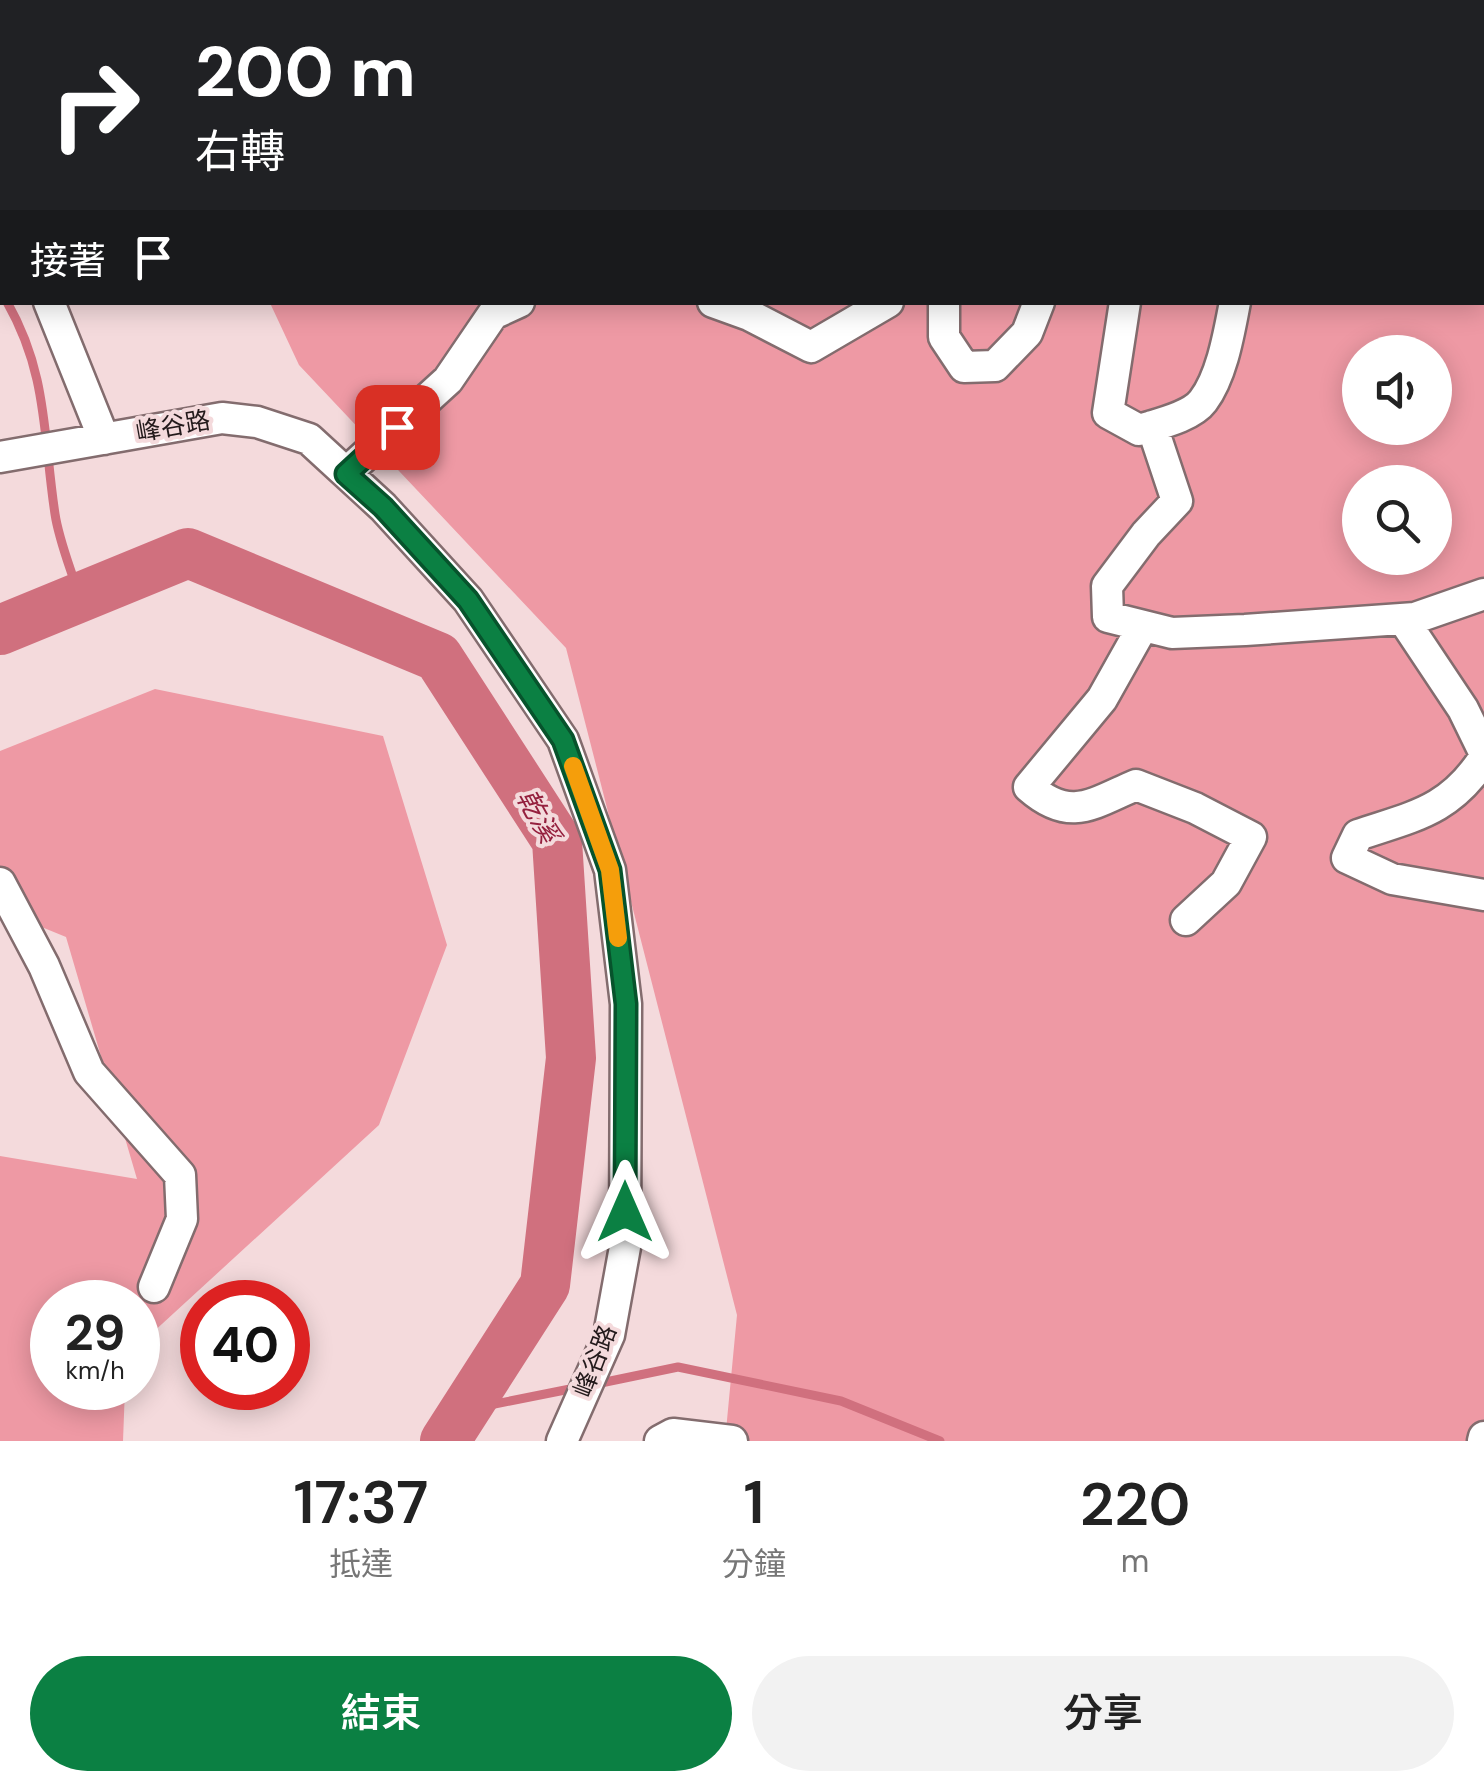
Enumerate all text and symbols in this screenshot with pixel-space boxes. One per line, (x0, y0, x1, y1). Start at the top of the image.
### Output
text: 200 m (195, 27, 416, 118)
icon: right (30, 40, 160, 170)
text: 右轉 (195, 122, 285, 181)
icon: arrive (126, 230, 181, 285)
text: 接著 (30, 236, 106, 286)
map controls (1342, 335, 1452, 575)
button: sound (1342, 335, 1452, 445)
pin (355, 385, 440, 470)
icon: arrive (370, 400, 425, 455)
street label: 峰谷路 (133, 403, 213, 449)
button: search (1342, 465, 1452, 575)
water label: 乾溪 (508, 783, 570, 853)
position arrow (573, 1160, 677, 1264)
speed limit sign: 40 (180, 1280, 310, 1410)
text: 29 (65, 1300, 125, 1366)
street label: 峰谷路 (566, 1320, 624, 1402)
text: km/h (65, 1354, 125, 1387)
text: 17:37 (294, 1463, 428, 1542)
text: 1 (744, 1463, 765, 1542)
text: 220 (1080, 1465, 1190, 1544)
text: m (1121, 1540, 1149, 1582)
text: 抵達 (329, 1543, 393, 1585)
text: 分鐘 (722, 1543, 786, 1585)
button: 結束 (30, 1656, 732, 1771)
button: 分享 (752, 1656, 1454, 1771)

